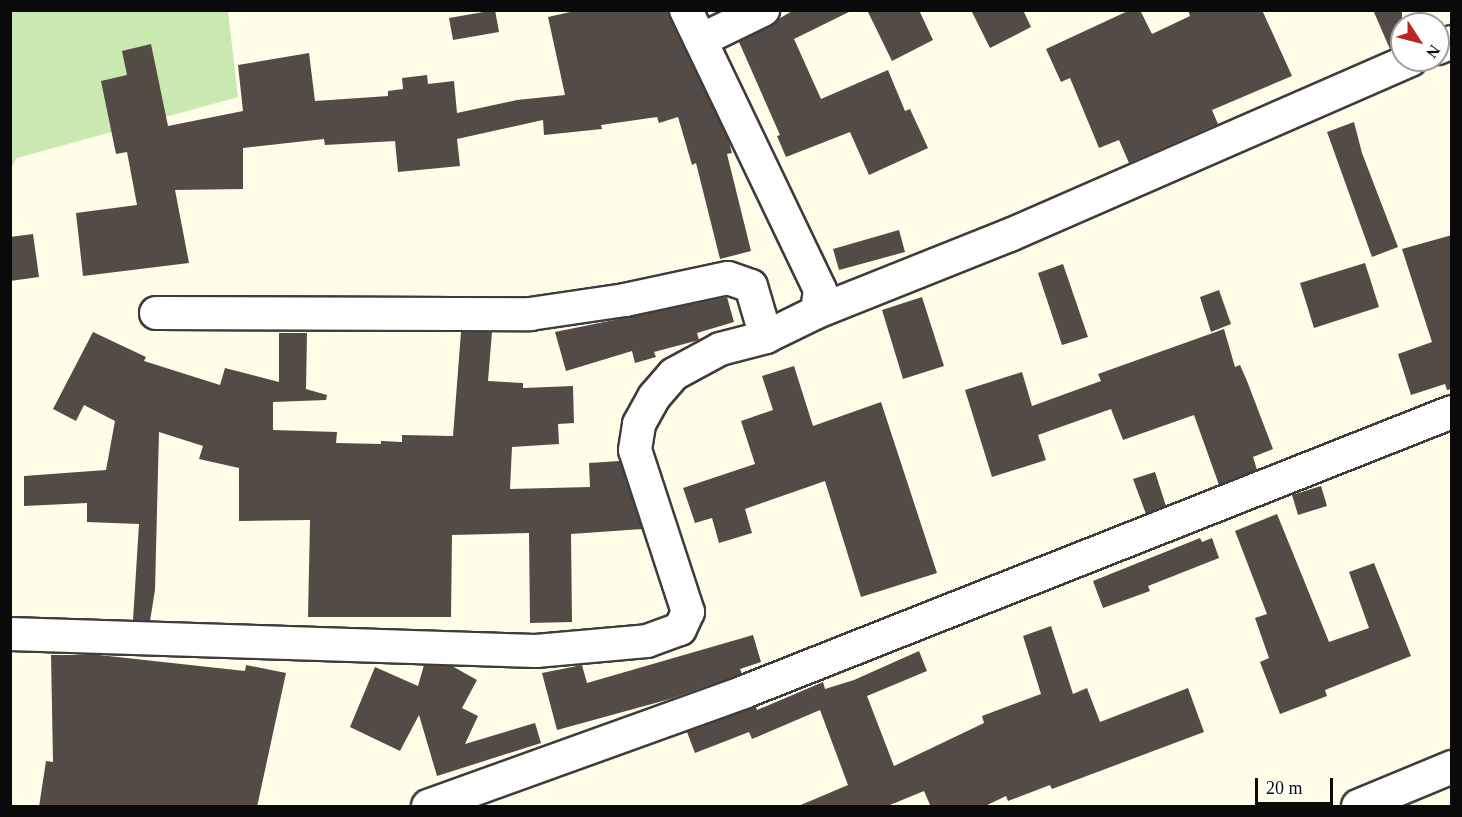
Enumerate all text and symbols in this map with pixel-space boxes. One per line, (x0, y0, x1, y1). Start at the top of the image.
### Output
north arrow (1390, 12, 1450, 72)
text: N (1423, 42, 1444, 61)
scale bar (1258, 766, 1336, 804)
text: 20 m (1266, 778, 1303, 798)

